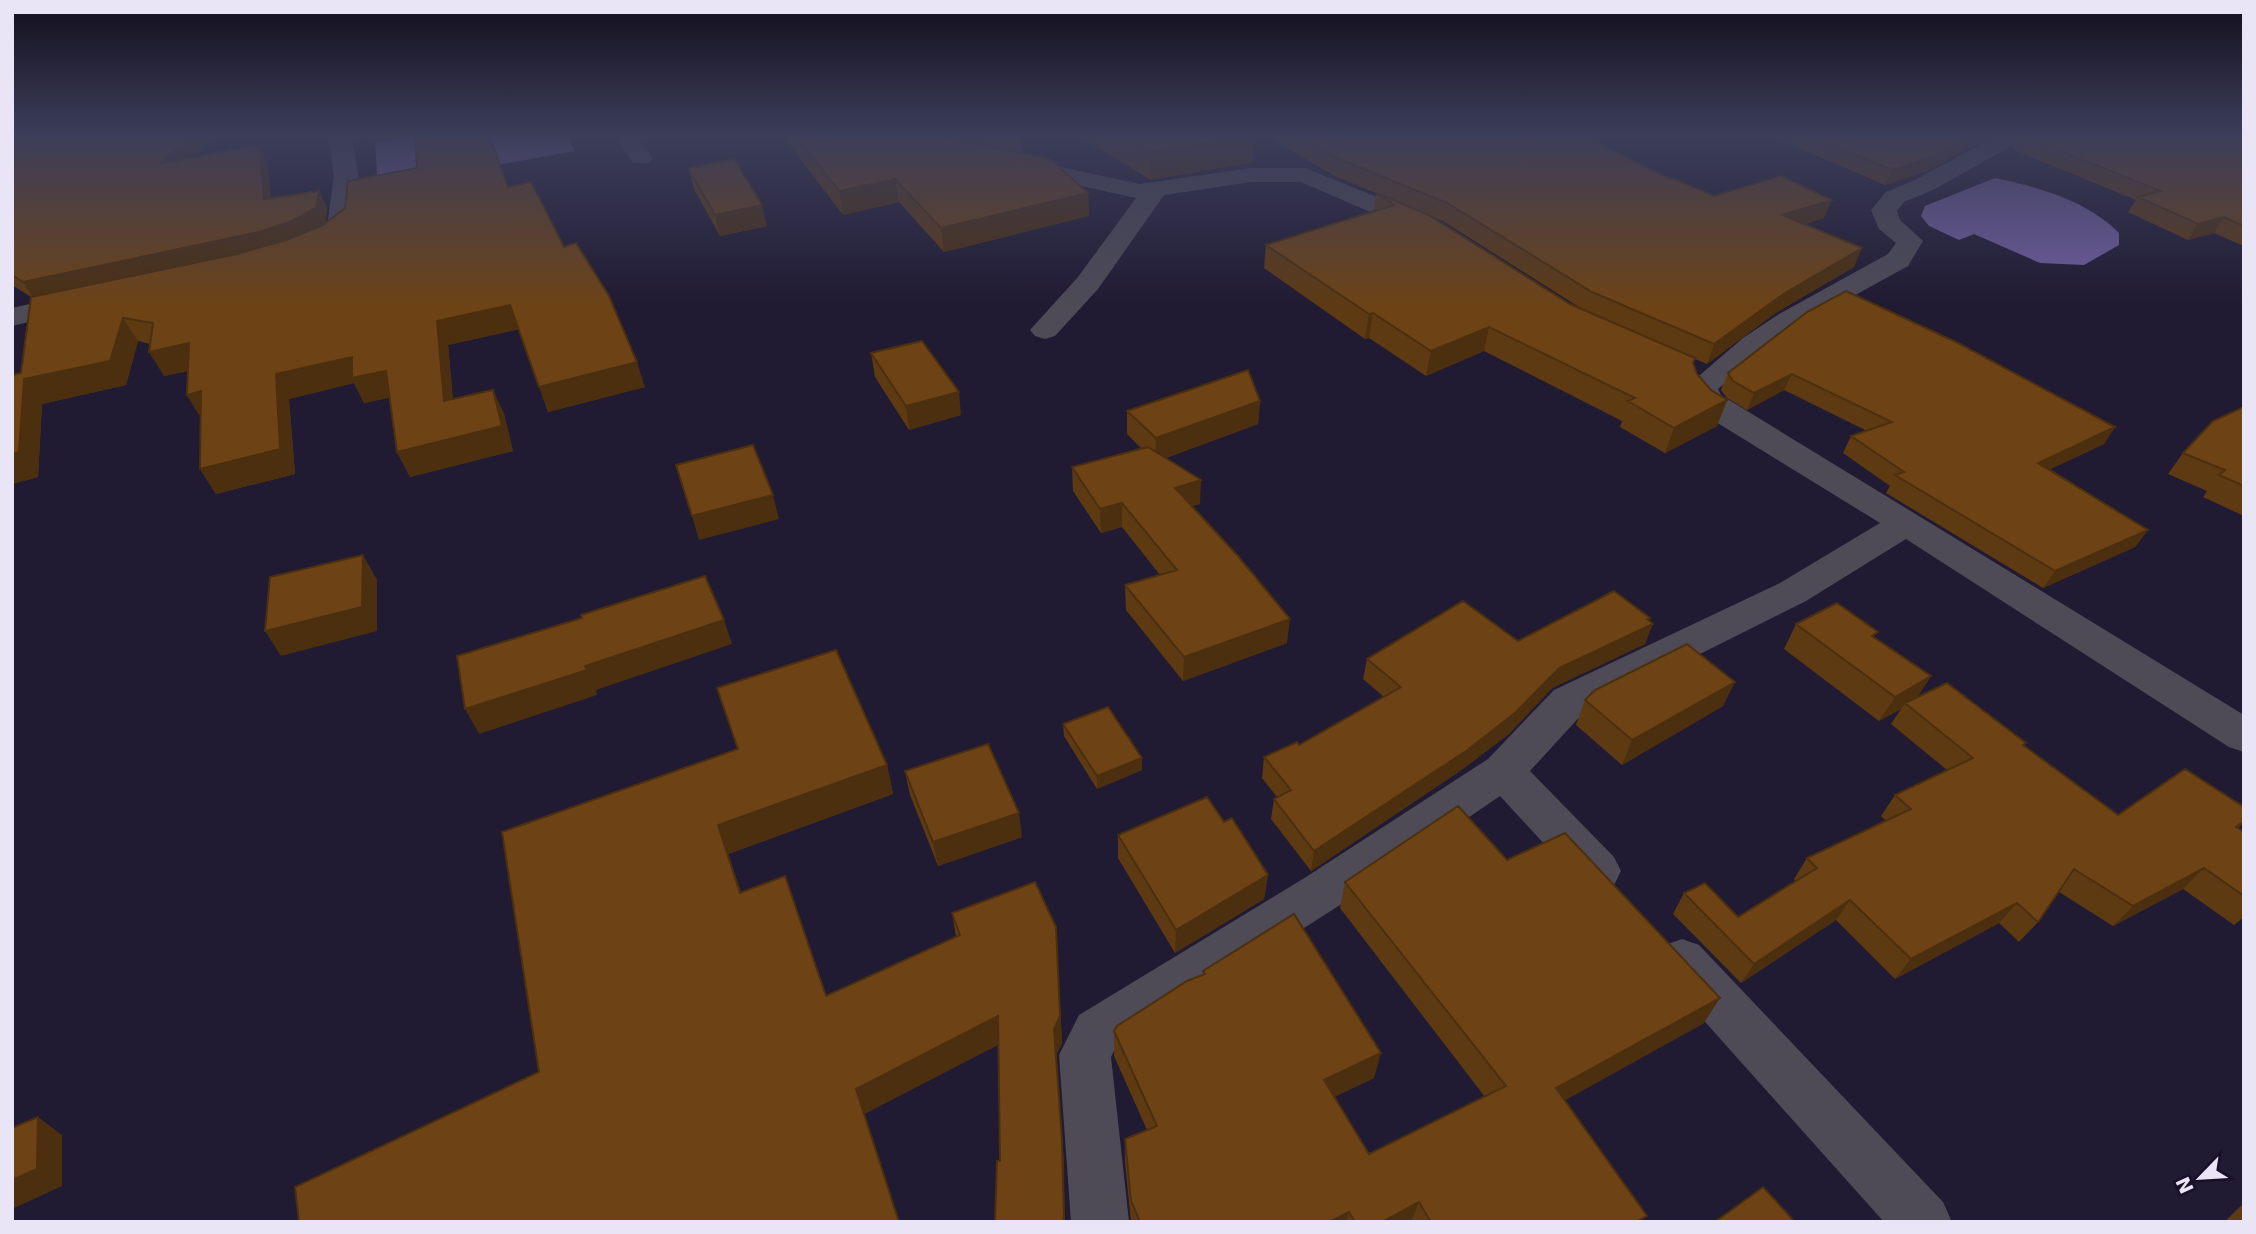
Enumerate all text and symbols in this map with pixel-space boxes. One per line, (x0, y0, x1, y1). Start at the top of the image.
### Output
north arrow (2165, 1143, 2235, 1213)
text: N (2171, 1173, 2198, 1197)

